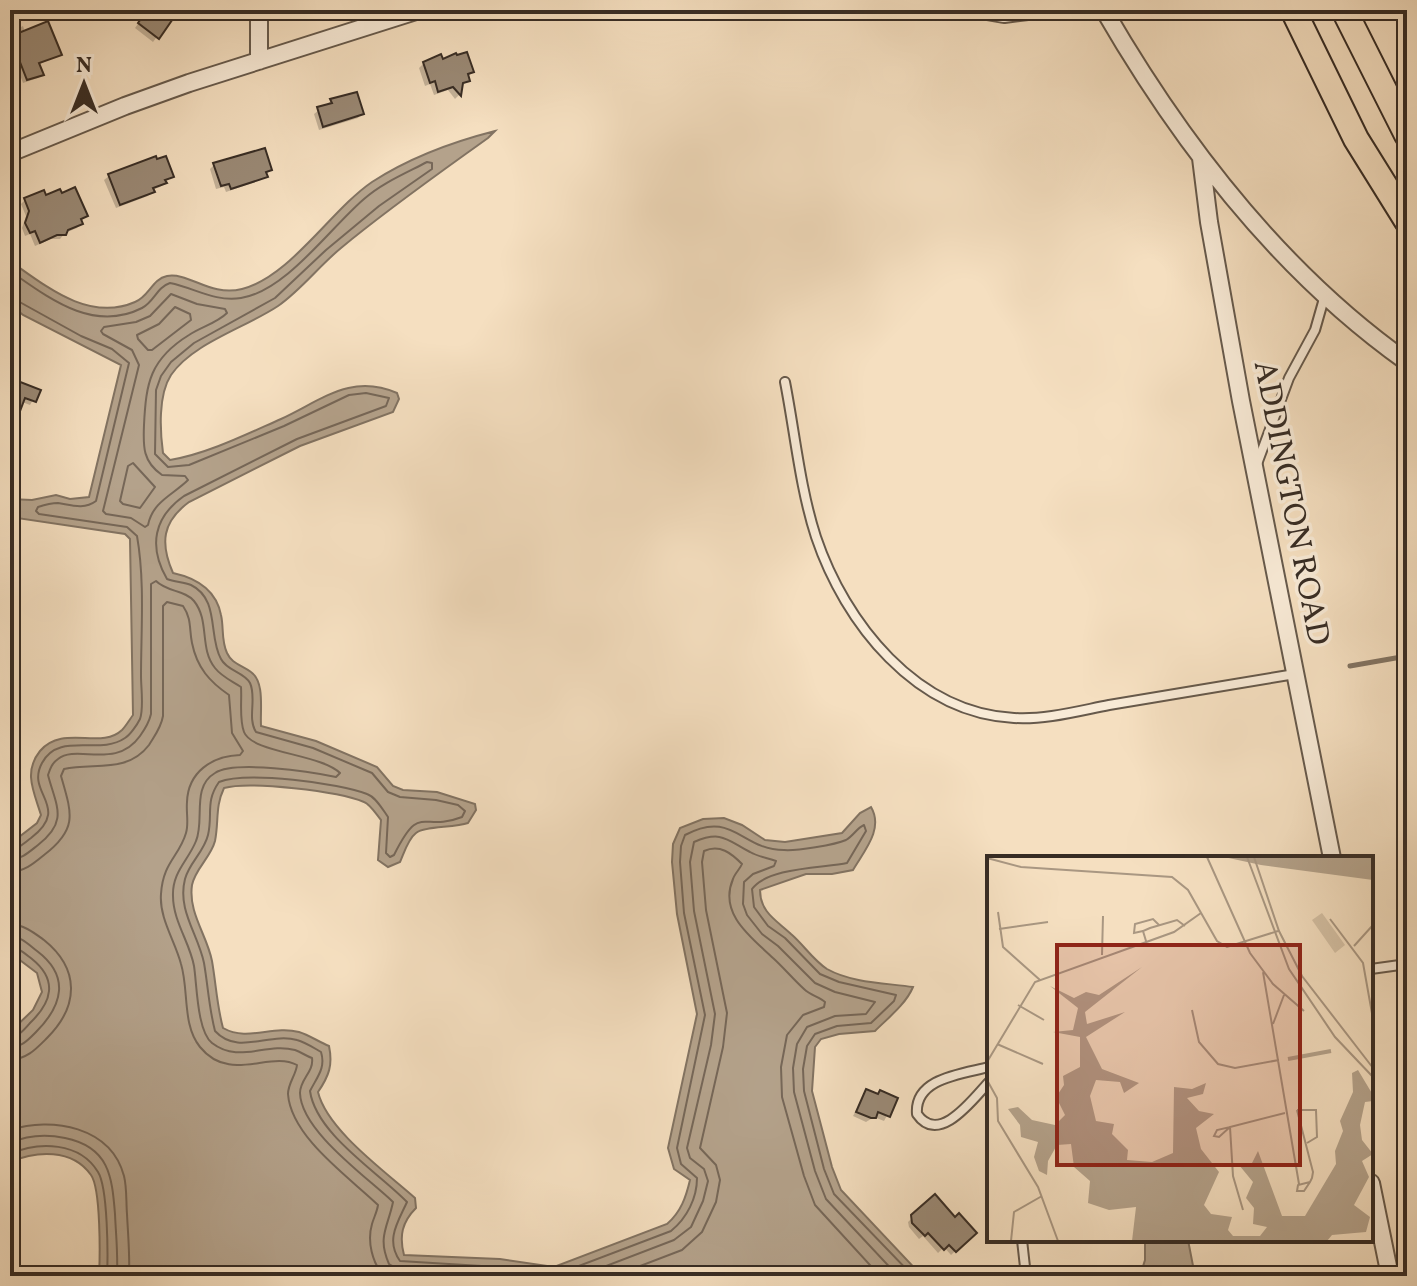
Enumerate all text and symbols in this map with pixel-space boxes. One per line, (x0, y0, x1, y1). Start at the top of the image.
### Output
north arrow (44, 44, 124, 124)
text: N (76, 51, 92, 82)
street label: ADDINGTON ROAD (1241, 357, 1339, 649)
inset map (987, 856, 1373, 1242)

